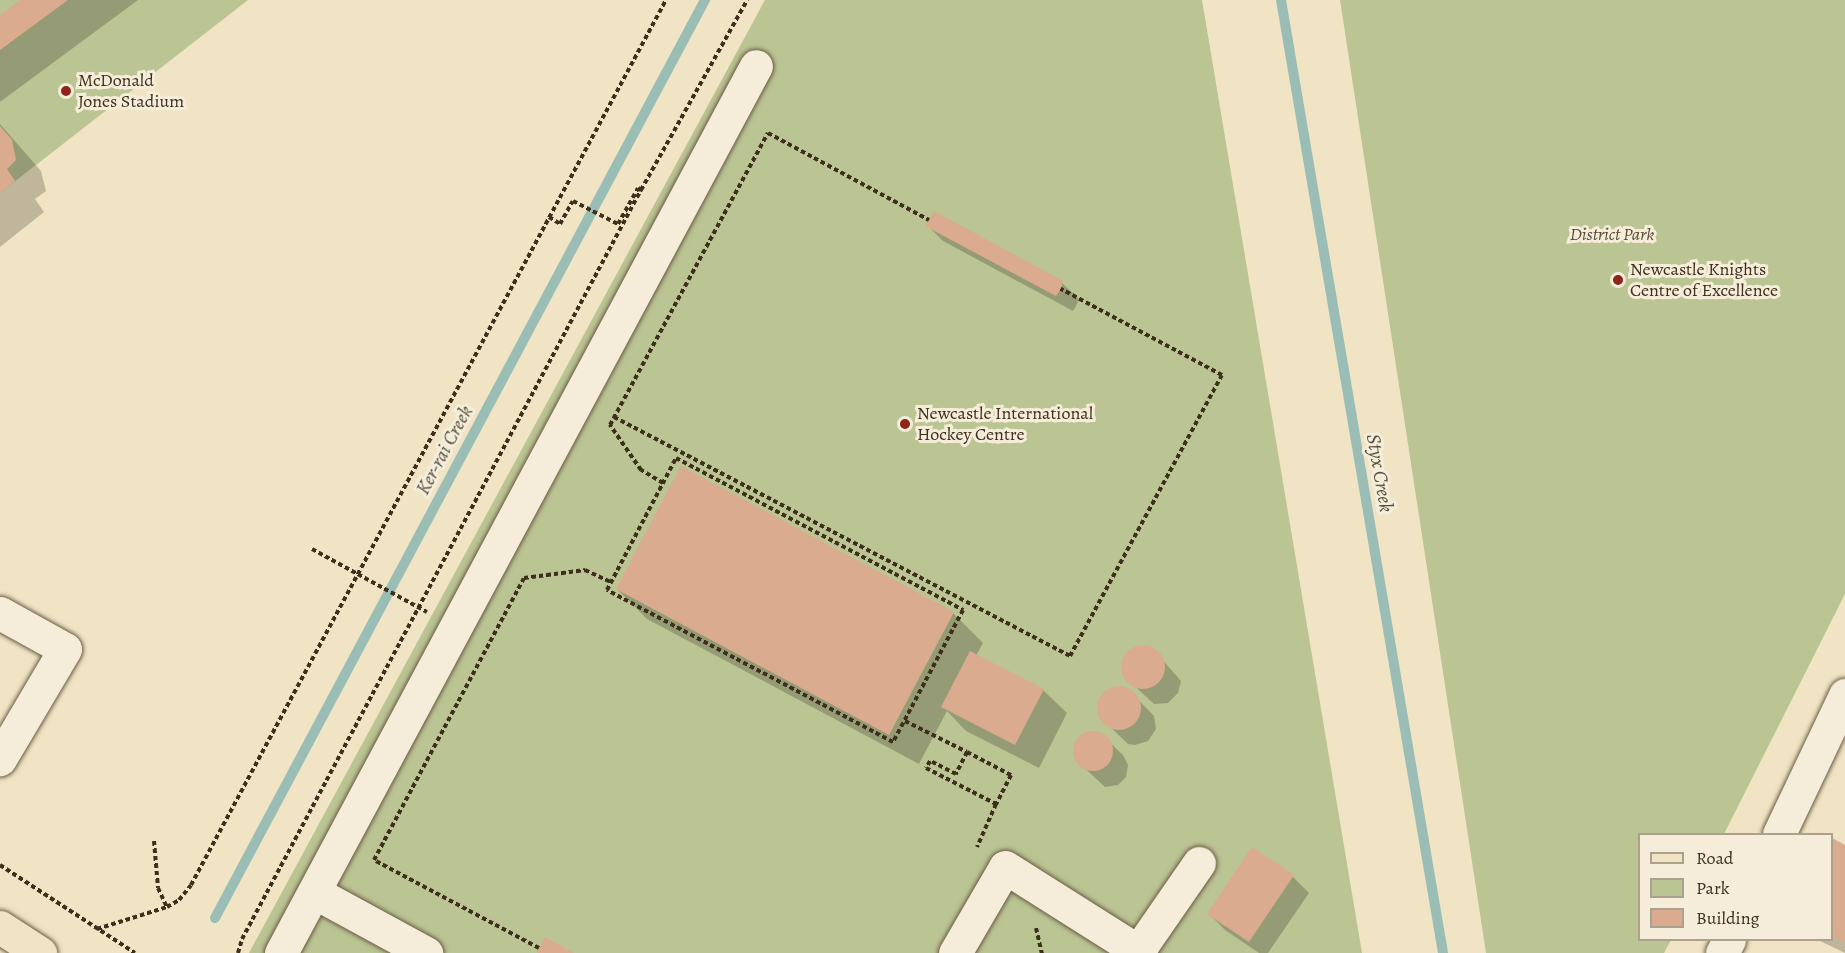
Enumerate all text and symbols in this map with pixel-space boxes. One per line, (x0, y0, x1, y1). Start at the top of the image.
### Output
place label: McDonald Jones Stadium (78, 70, 184, 112)
marker: McDonald Jones Stadium (59, 84, 73, 98)
park label: District Park (1570, 223, 1654, 245)
place label: Newcastle Knights Centre of Excellence (1630, 259, 1778, 302)
marker: Newcastle Knights Centre of Excellence (1611, 273, 1625, 287)
water label: Ker-rai Creek (411, 401, 477, 499)
place label: Newcastle International Hockey Centre (917, 403, 1093, 446)
marker: Newcastle International Hockey Centre (898, 417, 912, 431)
water label: Styx Creek (1361, 432, 1399, 514)
legend (1638, 833, 1833, 941)
text: Road (1696, 846, 1733, 870)
text: Park (1696, 876, 1730, 900)
text: Building (1696, 906, 1760, 930)

